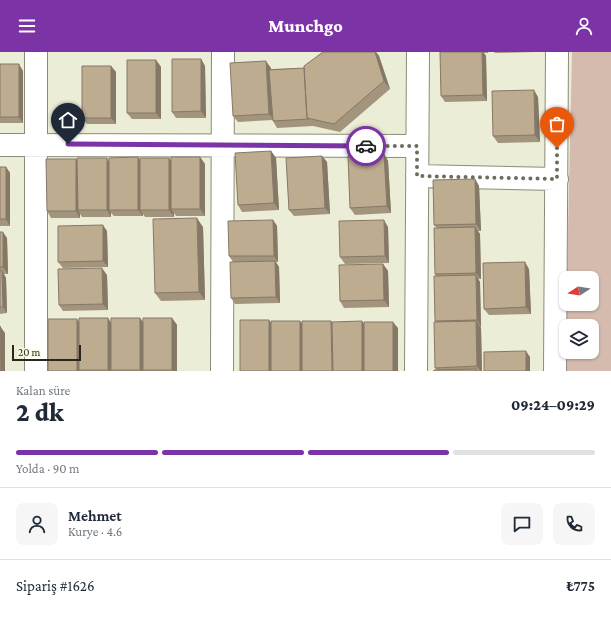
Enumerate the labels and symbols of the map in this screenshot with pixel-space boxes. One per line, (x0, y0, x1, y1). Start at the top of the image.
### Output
pin (51, 103, 85, 144)
pin (540, 107, 574, 148)
courier (346, 126, 386, 166)
north arrow (559, 271, 599, 311)
scale bar (12, 343, 81, 362)

